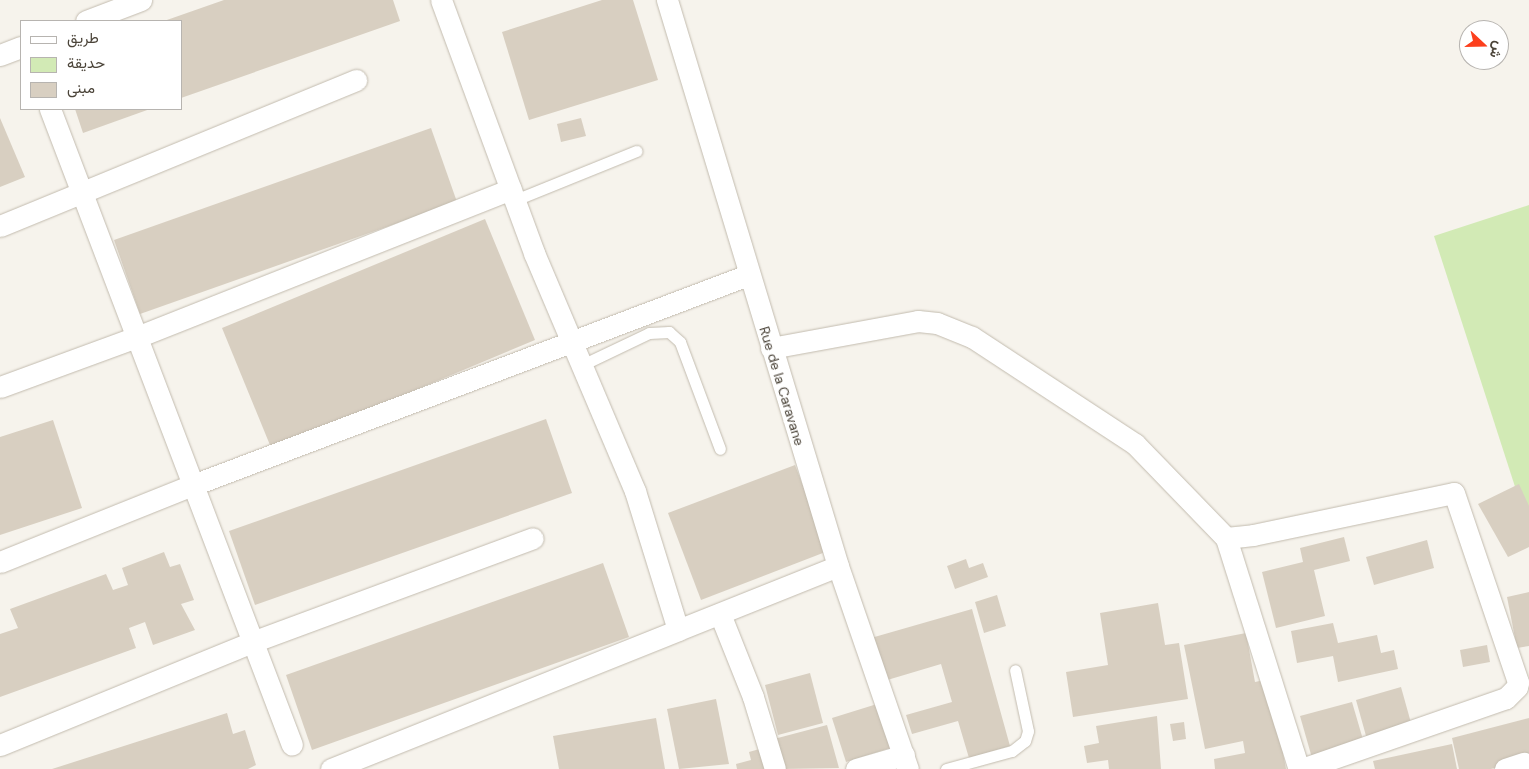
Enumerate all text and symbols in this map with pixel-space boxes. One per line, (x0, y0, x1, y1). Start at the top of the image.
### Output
legend (20, 20, 182, 110)
north arrow (1459, 20, 1509, 70)
text: طريق (67, 28, 99, 48)
text: ش (1486, 39, 1508, 61)
text: حديقة (67, 53, 105, 73)
text: مبنى (67, 78, 95, 98)
street label: Rue de la Caravane (756, 324, 808, 448)

